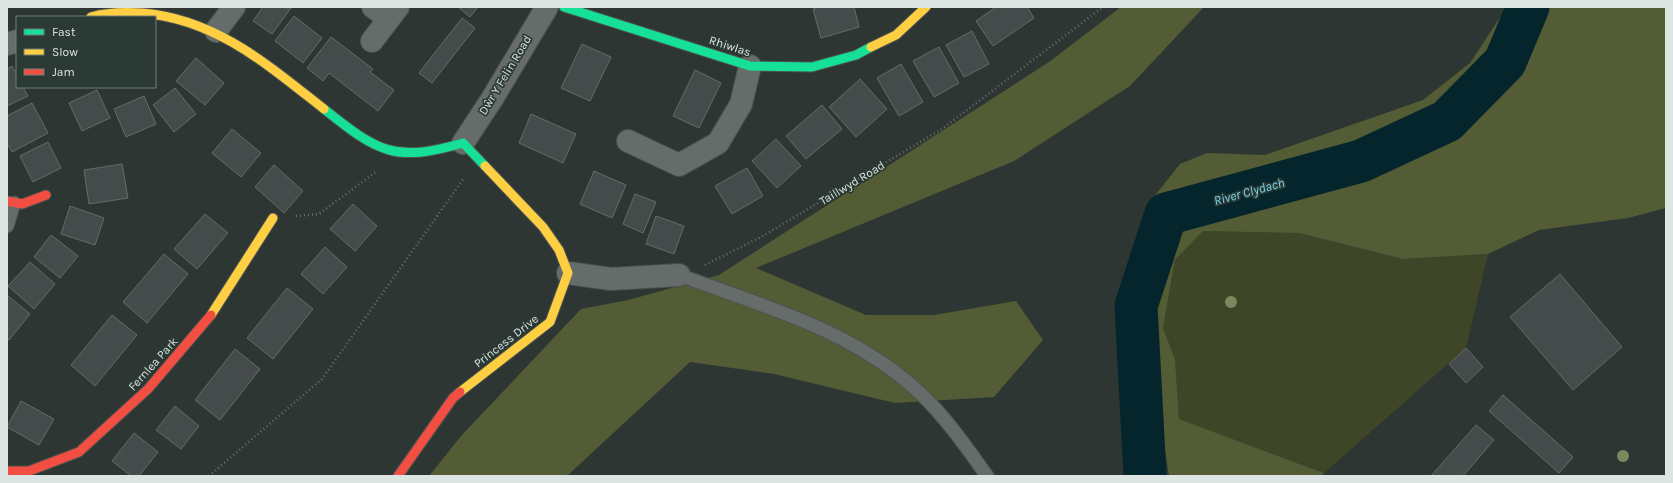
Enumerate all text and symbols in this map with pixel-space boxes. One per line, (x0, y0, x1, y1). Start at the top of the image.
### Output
legend (16, 16, 156, 88)
text: Fast (52, 25, 76, 39)
street label: Dŵr Y Felin Road (476, 33, 534, 117)
street label: Rhiwlas (707, 33, 753, 59)
text: Slow (52, 45, 78, 59)
text: Jam (52, 65, 75, 79)
street label: Taillwyd Road (817, 158, 887, 208)
water label: River Clydach (1212, 175, 1286, 208)
street label: Princess Drive (471, 312, 541, 370)
street label: Fernlea Park (125, 334, 181, 394)

